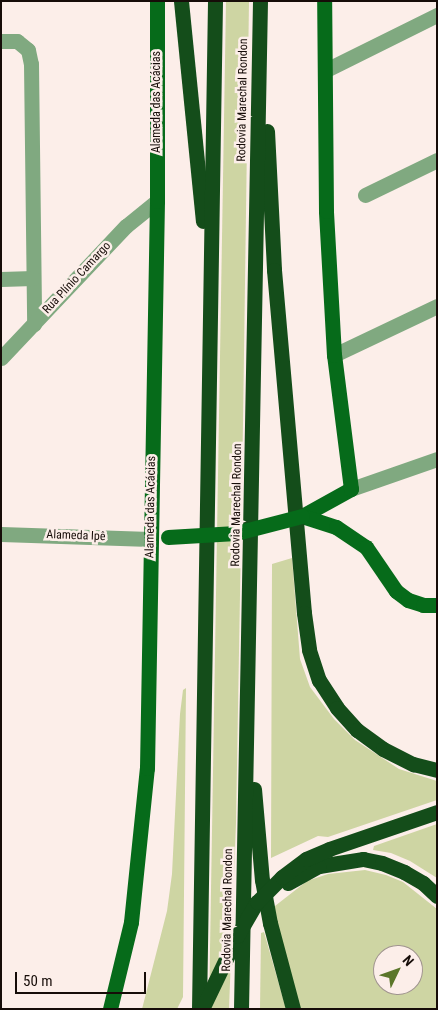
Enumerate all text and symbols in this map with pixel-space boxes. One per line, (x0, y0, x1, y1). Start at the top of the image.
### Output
street label: Rodovia Marechal Rondon (235, 38, 251, 162)
street label: Alameda das Acácias (150, 51, 164, 153)
street label: Rua Plínio Camargo (40, 239, 114, 317)
street label: Rodovia Marechal Rondon (229, 443, 245, 567)
street label: Alameda das Acácias (143, 456, 159, 558)
street label: Alameda Ipê (46, 528, 106, 544)
street label: Rodovia Marechal Rondon (220, 848, 236, 972)
north arrow (373, 945, 423, 995)
text: N (400, 952, 417, 969)
scale bar (18, 962, 149, 994)
text: 50 m (23, 972, 53, 990)

